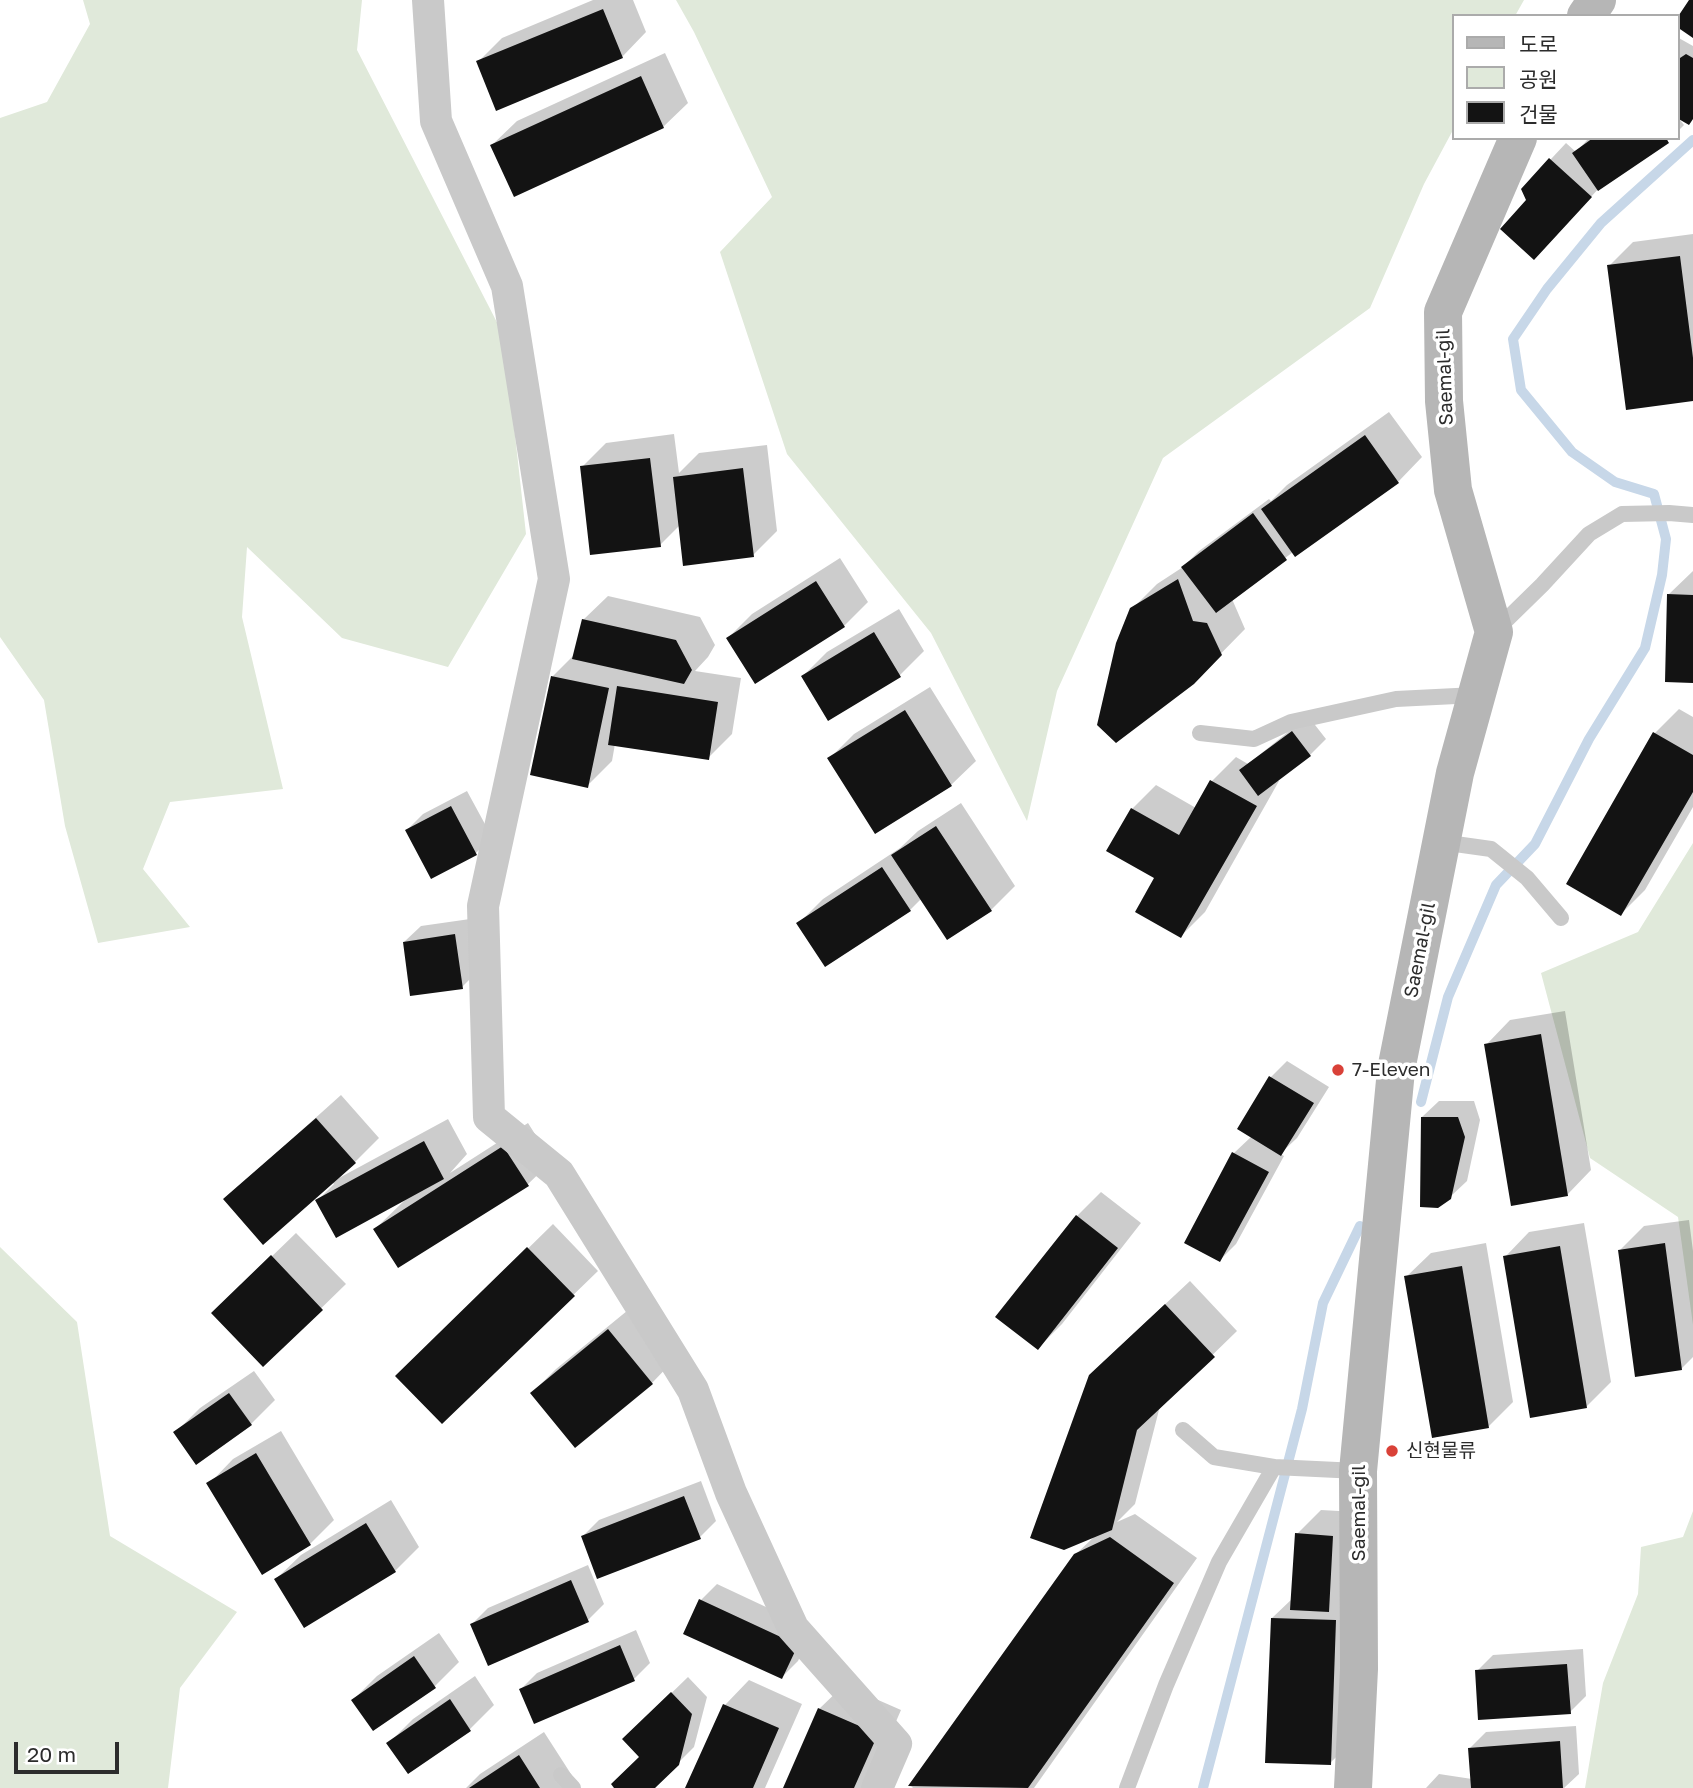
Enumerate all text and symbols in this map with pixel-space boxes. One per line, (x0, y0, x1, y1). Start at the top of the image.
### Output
legend (1452, 14, 1679, 140)
text: 도로 (1519, 31, 1558, 57)
text: 공원 (1519, 66, 1558, 92)
text: 건물 (1519, 101, 1558, 127)
street label: Saemal-gil (1432, 328, 1458, 426)
street label: Saemal-gil (1400, 900, 1440, 1000)
place label: 7-Eleven (1352, 1059, 1430, 1081)
marker: 7-Eleven (1330, 1062, 1346, 1078)
place label: 신현물류 (1406, 1440, 1476, 1462)
marker: 신현물류 (1384, 1443, 1400, 1459)
street label: Saemal-gil (1348, 1465, 1370, 1561)
scale bar (18, 1728, 122, 1772)
text: 20 m (27, 1741, 76, 1767)

